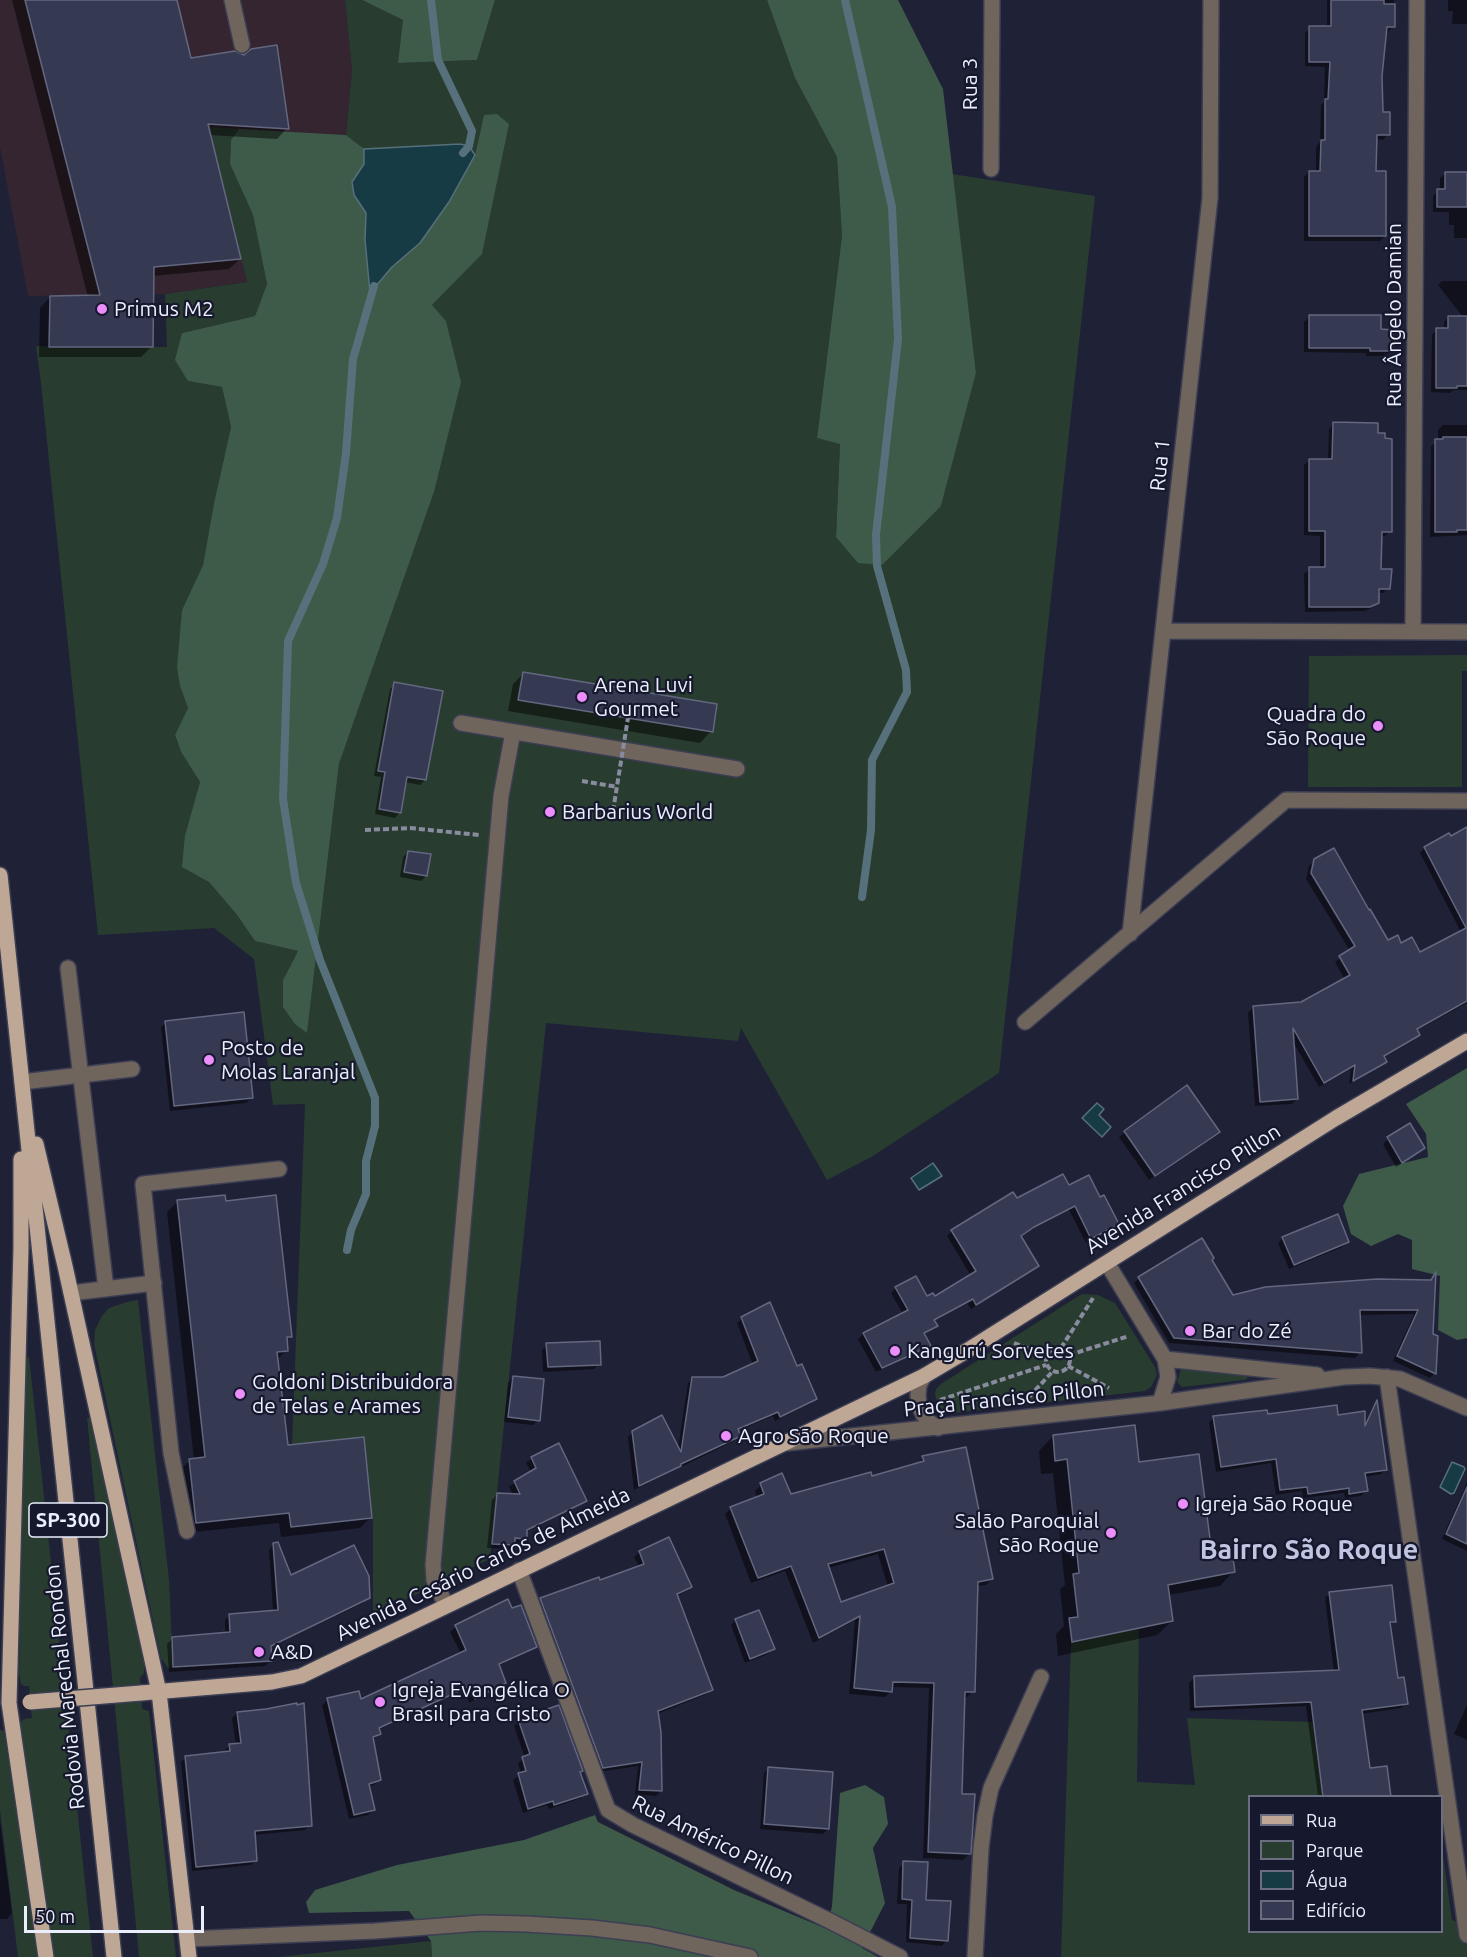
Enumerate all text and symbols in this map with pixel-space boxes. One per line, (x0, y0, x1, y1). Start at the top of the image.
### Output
street label: Rua 3 (957, 58, 983, 110)
street label: Rua Ângelo Damian (1381, 223, 1407, 407)
place label: Primus M2 (114, 296, 214, 322)
marker: Primus M2 (95, 302, 109, 316)
street label: Rua 1 (1145, 438, 1175, 492)
place label: Arena Luvi Gourmet (594, 672, 693, 722)
marker: Arena Luvi Gourmet (575, 690, 589, 704)
place label: Quadra do São Roque (1266, 701, 1366, 751)
marker: Quadra do São Roque (1371, 719, 1385, 733)
place label: Barbarius World (562, 799, 713, 825)
marker: Barbarius World (543, 805, 557, 819)
place label: Posto de Molas Laranjal (221, 1035, 355, 1085)
marker: Posto de Molas Laranjal (202, 1053, 216, 1067)
street label: Avenida Francisco Pillon (1081, 1119, 1285, 1259)
place label: Bar do Zé (1202, 1318, 1292, 1344)
marker: Bar do Zé (1183, 1324, 1197, 1338)
place label: Kangurú Sorvetes (907, 1338, 1074, 1364)
marker: Kangurú Sorvetes (888, 1344, 902, 1358)
place label: Goldoni Distribuidora de Telas e Arames (252, 1369, 453, 1419)
street label: Praça Francisco Pillon (902, 1376, 1106, 1422)
marker: Goldoni Distribuidora de Telas e Arames (233, 1387, 247, 1401)
place label: Agro São Roque (738, 1423, 889, 1449)
marker: Agro São Roque (719, 1429, 733, 1443)
street label: Avenida Cesário Carlos de Almeida (332, 1482, 634, 1646)
place label: Igreja São Roque (1195, 1491, 1353, 1517)
marker: Igreja São Roque (1176, 1497, 1190, 1511)
road number: SP-300 (29, 1503, 107, 1537)
place label: Salão Paroquial São Roque (955, 1508, 1099, 1558)
marker: Salão Paroquial São Roque (1104, 1526, 1118, 1540)
district label: Bairro São Roque (1200, 1534, 1418, 1566)
street label: Rodovia Marechal Rondon (40, 1563, 90, 1811)
place label: A&D (271, 1639, 313, 1665)
marker: A&D (252, 1645, 266, 1659)
place label: Igreja Evangélica O Brasil para Cristo (392, 1677, 570, 1727)
marker: Igreja Evangélica O Brasil para Cristo (373, 1695, 387, 1709)
street label: Rua Américo Pillon (628, 1790, 798, 1890)
legend (1248, 1795, 1443, 1933)
text: Rua (1306, 1810, 1337, 1830)
text: Parque (1306, 1840, 1363, 1860)
text: Água (1306, 1870, 1348, 1890)
scale bar (27, 1894, 207, 1932)
text: Edifício (1306, 1900, 1366, 1920)
text: 50 m (35, 1906, 75, 1926)

